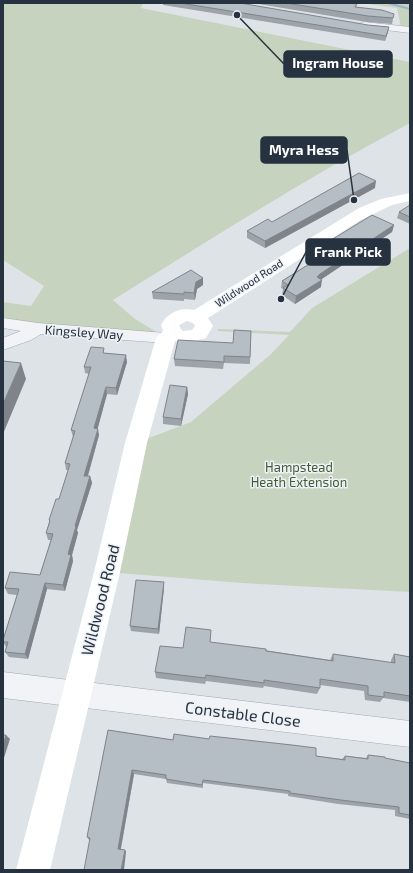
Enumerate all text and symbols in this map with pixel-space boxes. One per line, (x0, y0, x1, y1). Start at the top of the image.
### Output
callout: Ingram House (284, 51, 392, 77)
text: Ingram House (292, 54, 384, 71)
callout: Myra Hess (261, 137, 347, 163)
text: Myra Hess (269, 141, 339, 158)
callout: Frank Pick (306, 239, 390, 265)
text: Frank Pick (314, 243, 382, 260)
street label: Wildwood Road (212, 256, 285, 309)
street label: Kingsley Way (44, 321, 124, 343)
park label: Hampstead Heath Extension (251, 459, 347, 490)
street label: Wildwood Road (77, 542, 123, 657)
street label: Constable Close (184, 697, 302, 730)

